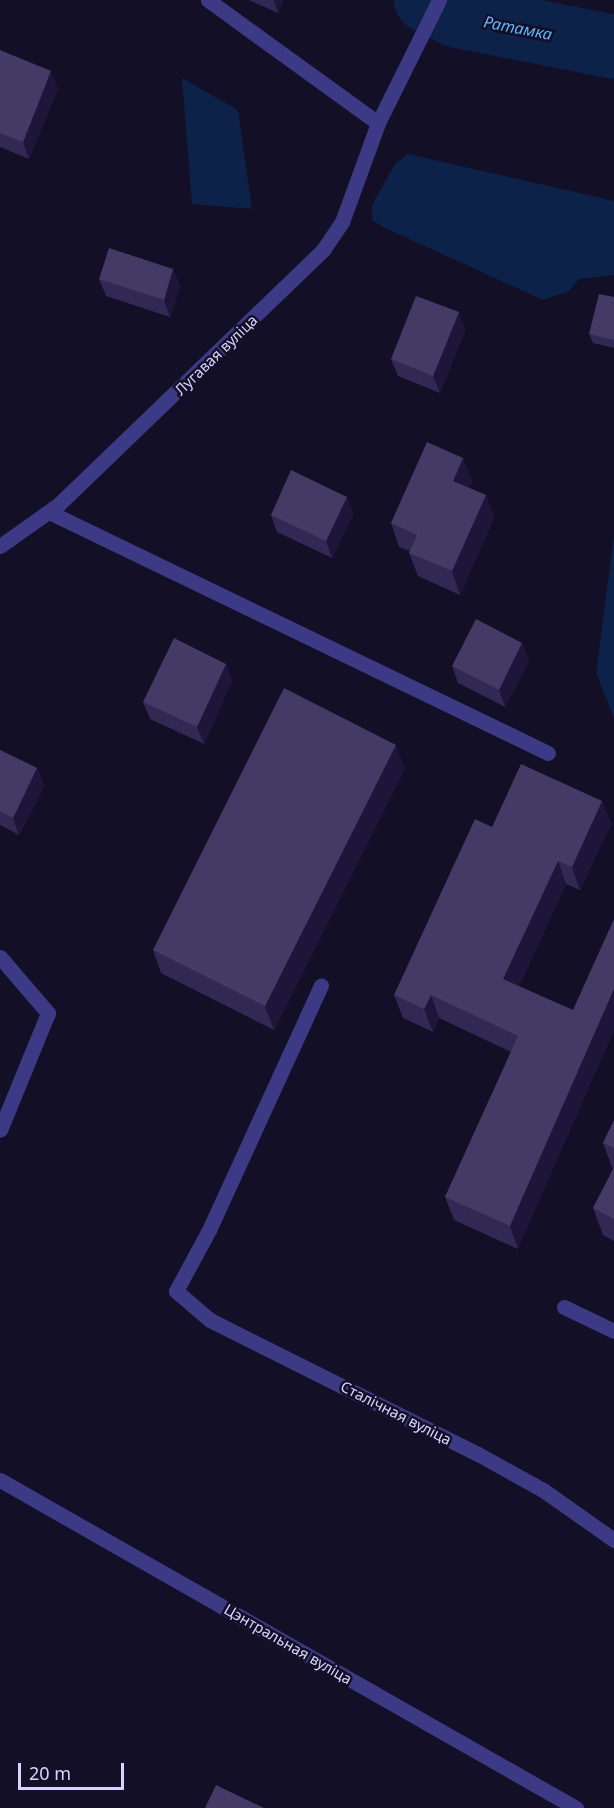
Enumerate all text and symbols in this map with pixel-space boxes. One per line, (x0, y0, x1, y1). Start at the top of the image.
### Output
water label: Ратамка (482, 12, 554, 44)
street label: Лугавая вуліца (171, 311, 261, 399)
street label: Сталічная вуліца (338, 1377, 454, 1449)
street label: Цэнтральная вуліца (221, 1600, 355, 1688)
scale bar (21, 1751, 128, 1789)
text: 20 m (29, 1761, 71, 1785)

